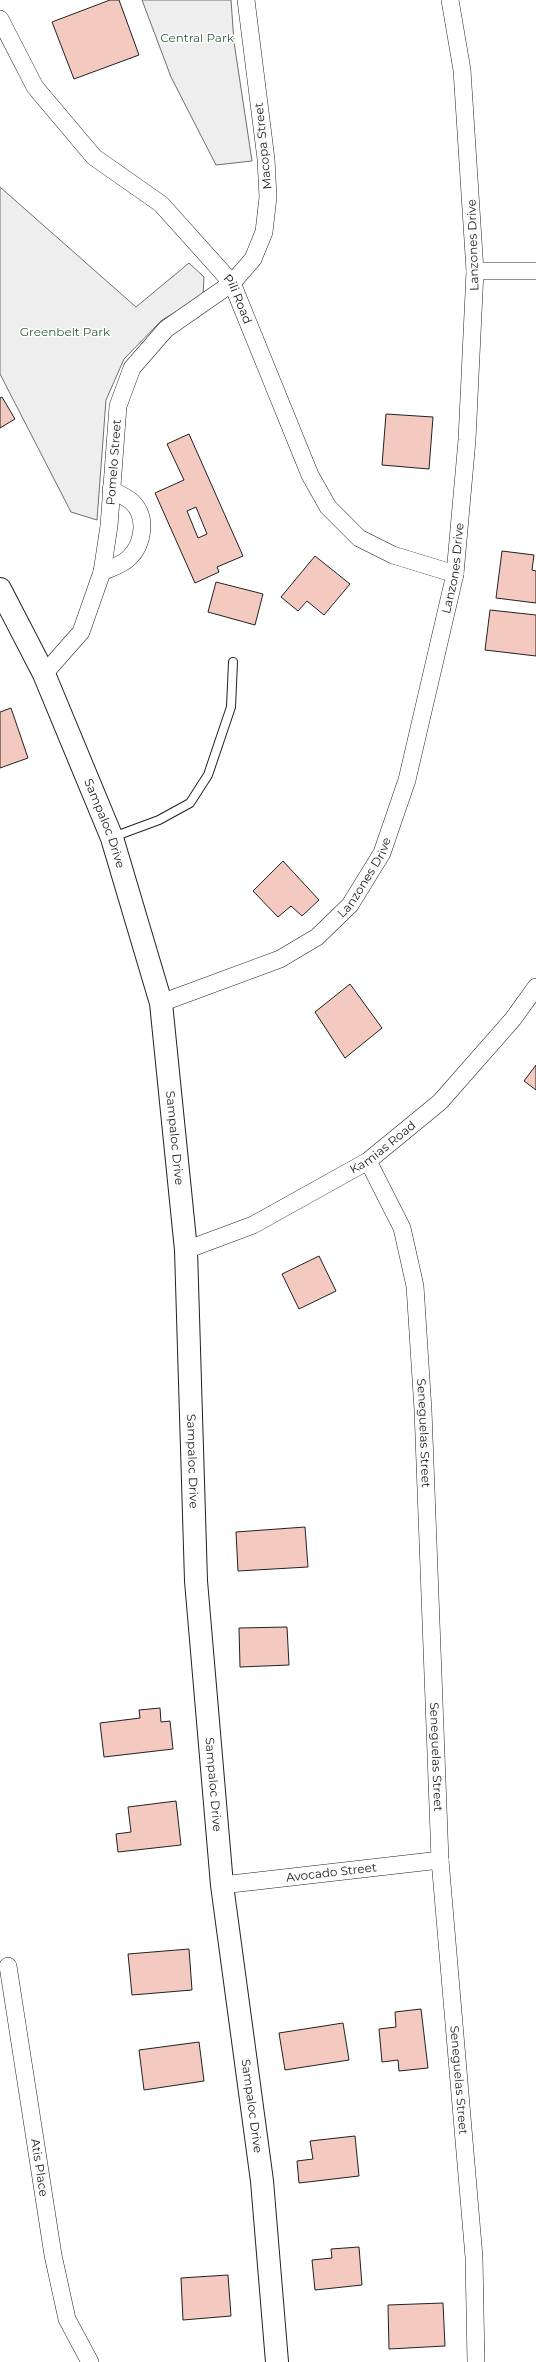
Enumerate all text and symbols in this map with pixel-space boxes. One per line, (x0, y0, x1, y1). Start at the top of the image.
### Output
park label: Central Park (160, 30, 235, 45)
street label: Macopa Street (250, 102, 275, 190)
street label: Lanzones Drive (463, 199, 482, 291)
street label: Pili Road (220, 271, 256, 326)
park label: Greenbelt Park (20, 324, 111, 339)
street label: Pomelo Street (103, 419, 124, 506)
street label: Lanzones Drive (438, 522, 467, 615)
street label: Sampaloc Drive (81, 776, 129, 870)
street label: Lanzones Drive (334, 835, 394, 920)
street label: Sampaloc Drive (163, 1090, 187, 1186)
street label: Kamias Road (347, 1117, 418, 1177)
street label: Seneguelas Street (414, 1378, 434, 1488)
street label: Sampaloc Drive (184, 1414, 202, 1509)
street label: Seneguelas Street (427, 1702, 446, 1812)
street label: Sampaloc Drive (202, 1737, 225, 1832)
street label: Avocado Street (285, 1859, 377, 1885)
street label: Seneguelas Street (447, 2025, 471, 2135)
street label: Sampaloc Drive (239, 2058, 266, 2154)
street label: Atis Place (28, 2137, 52, 2198)

